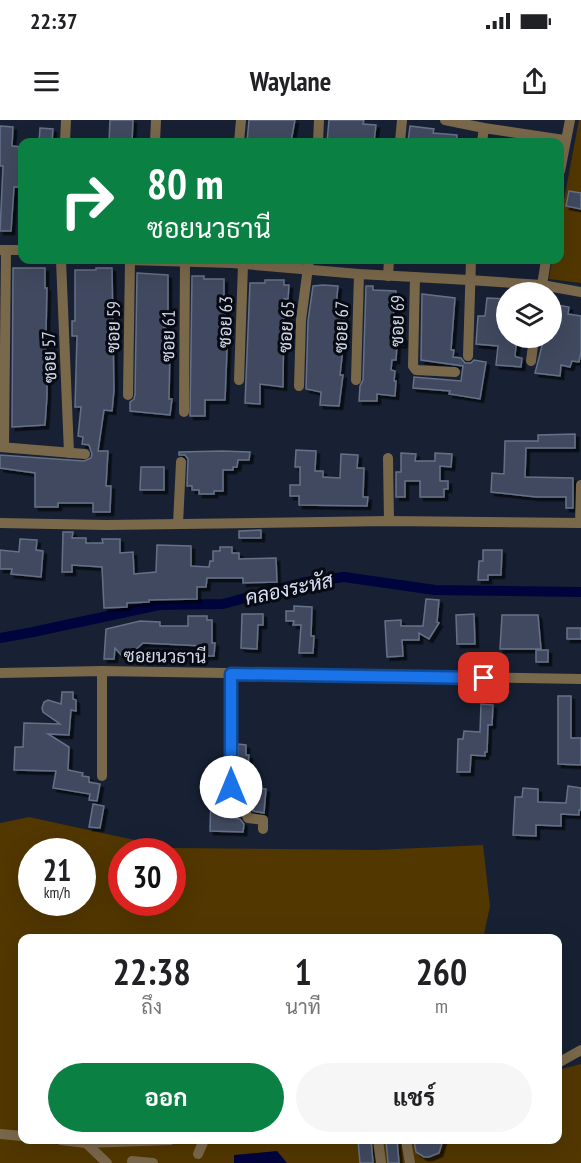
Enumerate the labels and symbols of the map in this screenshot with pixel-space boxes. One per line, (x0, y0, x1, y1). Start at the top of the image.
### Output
street label: ซอย 69 (385, 295, 409, 347)
street label: ซอย 63 (213, 296, 237, 348)
street label: ซอย 65 (273, 300, 299, 354)
street label: ซอย 59 (101, 301, 125, 353)
street label: ซอย 67 (329, 301, 353, 353)
street label: ซอย 61 (156, 310, 180, 362)
street label: ซอย 57 (37, 331, 61, 383)
water label: คลองระหัส (243, 567, 337, 611)
street label: ซอยนวธานี (124, 643, 207, 668)
pin (458, 652, 509, 703)
position arrow (199, 755, 263, 819)
speed limit sign: 30 (108, 838, 186, 916)

